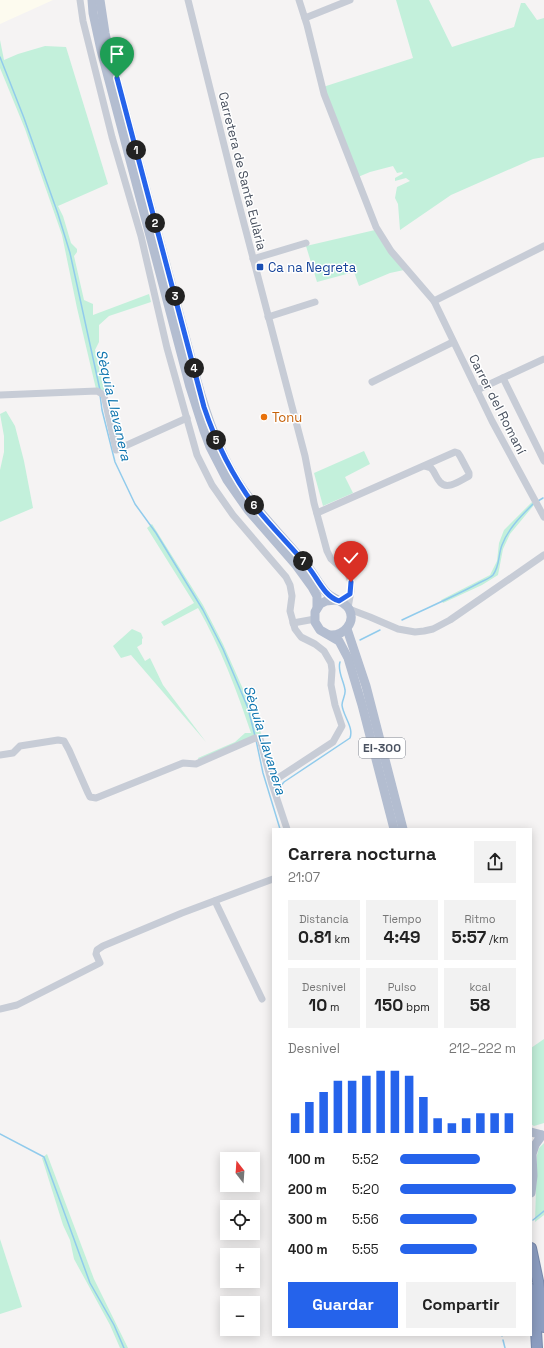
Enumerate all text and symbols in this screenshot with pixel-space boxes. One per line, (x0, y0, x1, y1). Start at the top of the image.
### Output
pin (100, 37, 134, 78)
icon: arrive (106, 43, 128, 65)
street label: Carretera de Santa Eulària (215, 90, 271, 253)
pin: 1 (126, 140, 146, 160)
text: 1 (134, 143, 138, 157)
pin: 2 (145, 213, 165, 233)
text: 2 (152, 216, 158, 230)
place label: Ca na Negreta (268, 259, 357, 276)
marker: Ca na Negreta (255, 262, 265, 272)
pin: 3 (165, 286, 185, 306)
text: 3 (172, 289, 178, 303)
water label: Sèquia Llavanera (92, 348, 136, 463)
street label: Carrer del Romaní (465, 351, 530, 458)
pin: 4 (184, 358, 204, 378)
text: 4 (191, 361, 198, 375)
place label: Tonu (272, 409, 302, 426)
marker: Tonu (259, 412, 269, 422)
pin: 5 (206, 430, 226, 450)
text: 5 (213, 433, 219, 447)
pin: 6 (244, 495, 264, 515)
text: 6 (251, 498, 257, 512)
pin (334, 541, 368, 582)
icon: check (340, 547, 362, 569)
pin: 7 (293, 551, 313, 571)
text: 7 (300, 554, 306, 568)
water label: Sèquia Llavanera (240, 683, 290, 798)
road number: EI-300 (359, 738, 405, 758)
button: share (474, 841, 516, 883)
text: Carrera nocturna (288, 842, 436, 865)
text: 21:07 (288, 869, 320, 886)
text: Distancia (299, 912, 349, 926)
text: Tiempo (383, 912, 421, 926)
text: Ritmo (465, 912, 495, 926)
text: 0.81 (298, 926, 332, 948)
text: 4:49 (383, 926, 421, 948)
text: 5:57 (452, 926, 486, 948)
text: km (332, 932, 350, 946)
text: /km (486, 932, 508, 946)
text: Desnivel (302, 980, 346, 994)
text: Pulso (388, 980, 416, 994)
text: kcal (469, 980, 491, 994)
text: 10 (309, 994, 327, 1016)
text: 150 (374, 994, 403, 1016)
text: 58 (470, 994, 490, 1016)
text: m (327, 1000, 340, 1014)
text: bpm (403, 1000, 430, 1014)
text: Desnivel (288, 1040, 340, 1057)
text: 212–222 m (449, 1040, 516, 1057)
text: 100 m (288, 1151, 325, 1168)
text: 5:52 (352, 1151, 379, 1168)
north arrow (220, 1152, 260, 1192)
map controls (220, 1152, 260, 1336)
text: 200 m (288, 1181, 327, 1198)
text: 5:20 (352, 1181, 379, 1198)
button: locate (220, 1200, 260, 1240)
text: 300 m (288, 1211, 327, 1228)
text: 5:56 (352, 1211, 379, 1228)
text: 400 m (288, 1241, 328, 1258)
text: 5:55 (352, 1241, 379, 1258)
button: + (220, 1248, 260, 1288)
button: Guardar (288, 1282, 398, 1328)
button: Compartir (406, 1282, 516, 1328)
button: − (220, 1296, 260, 1336)

